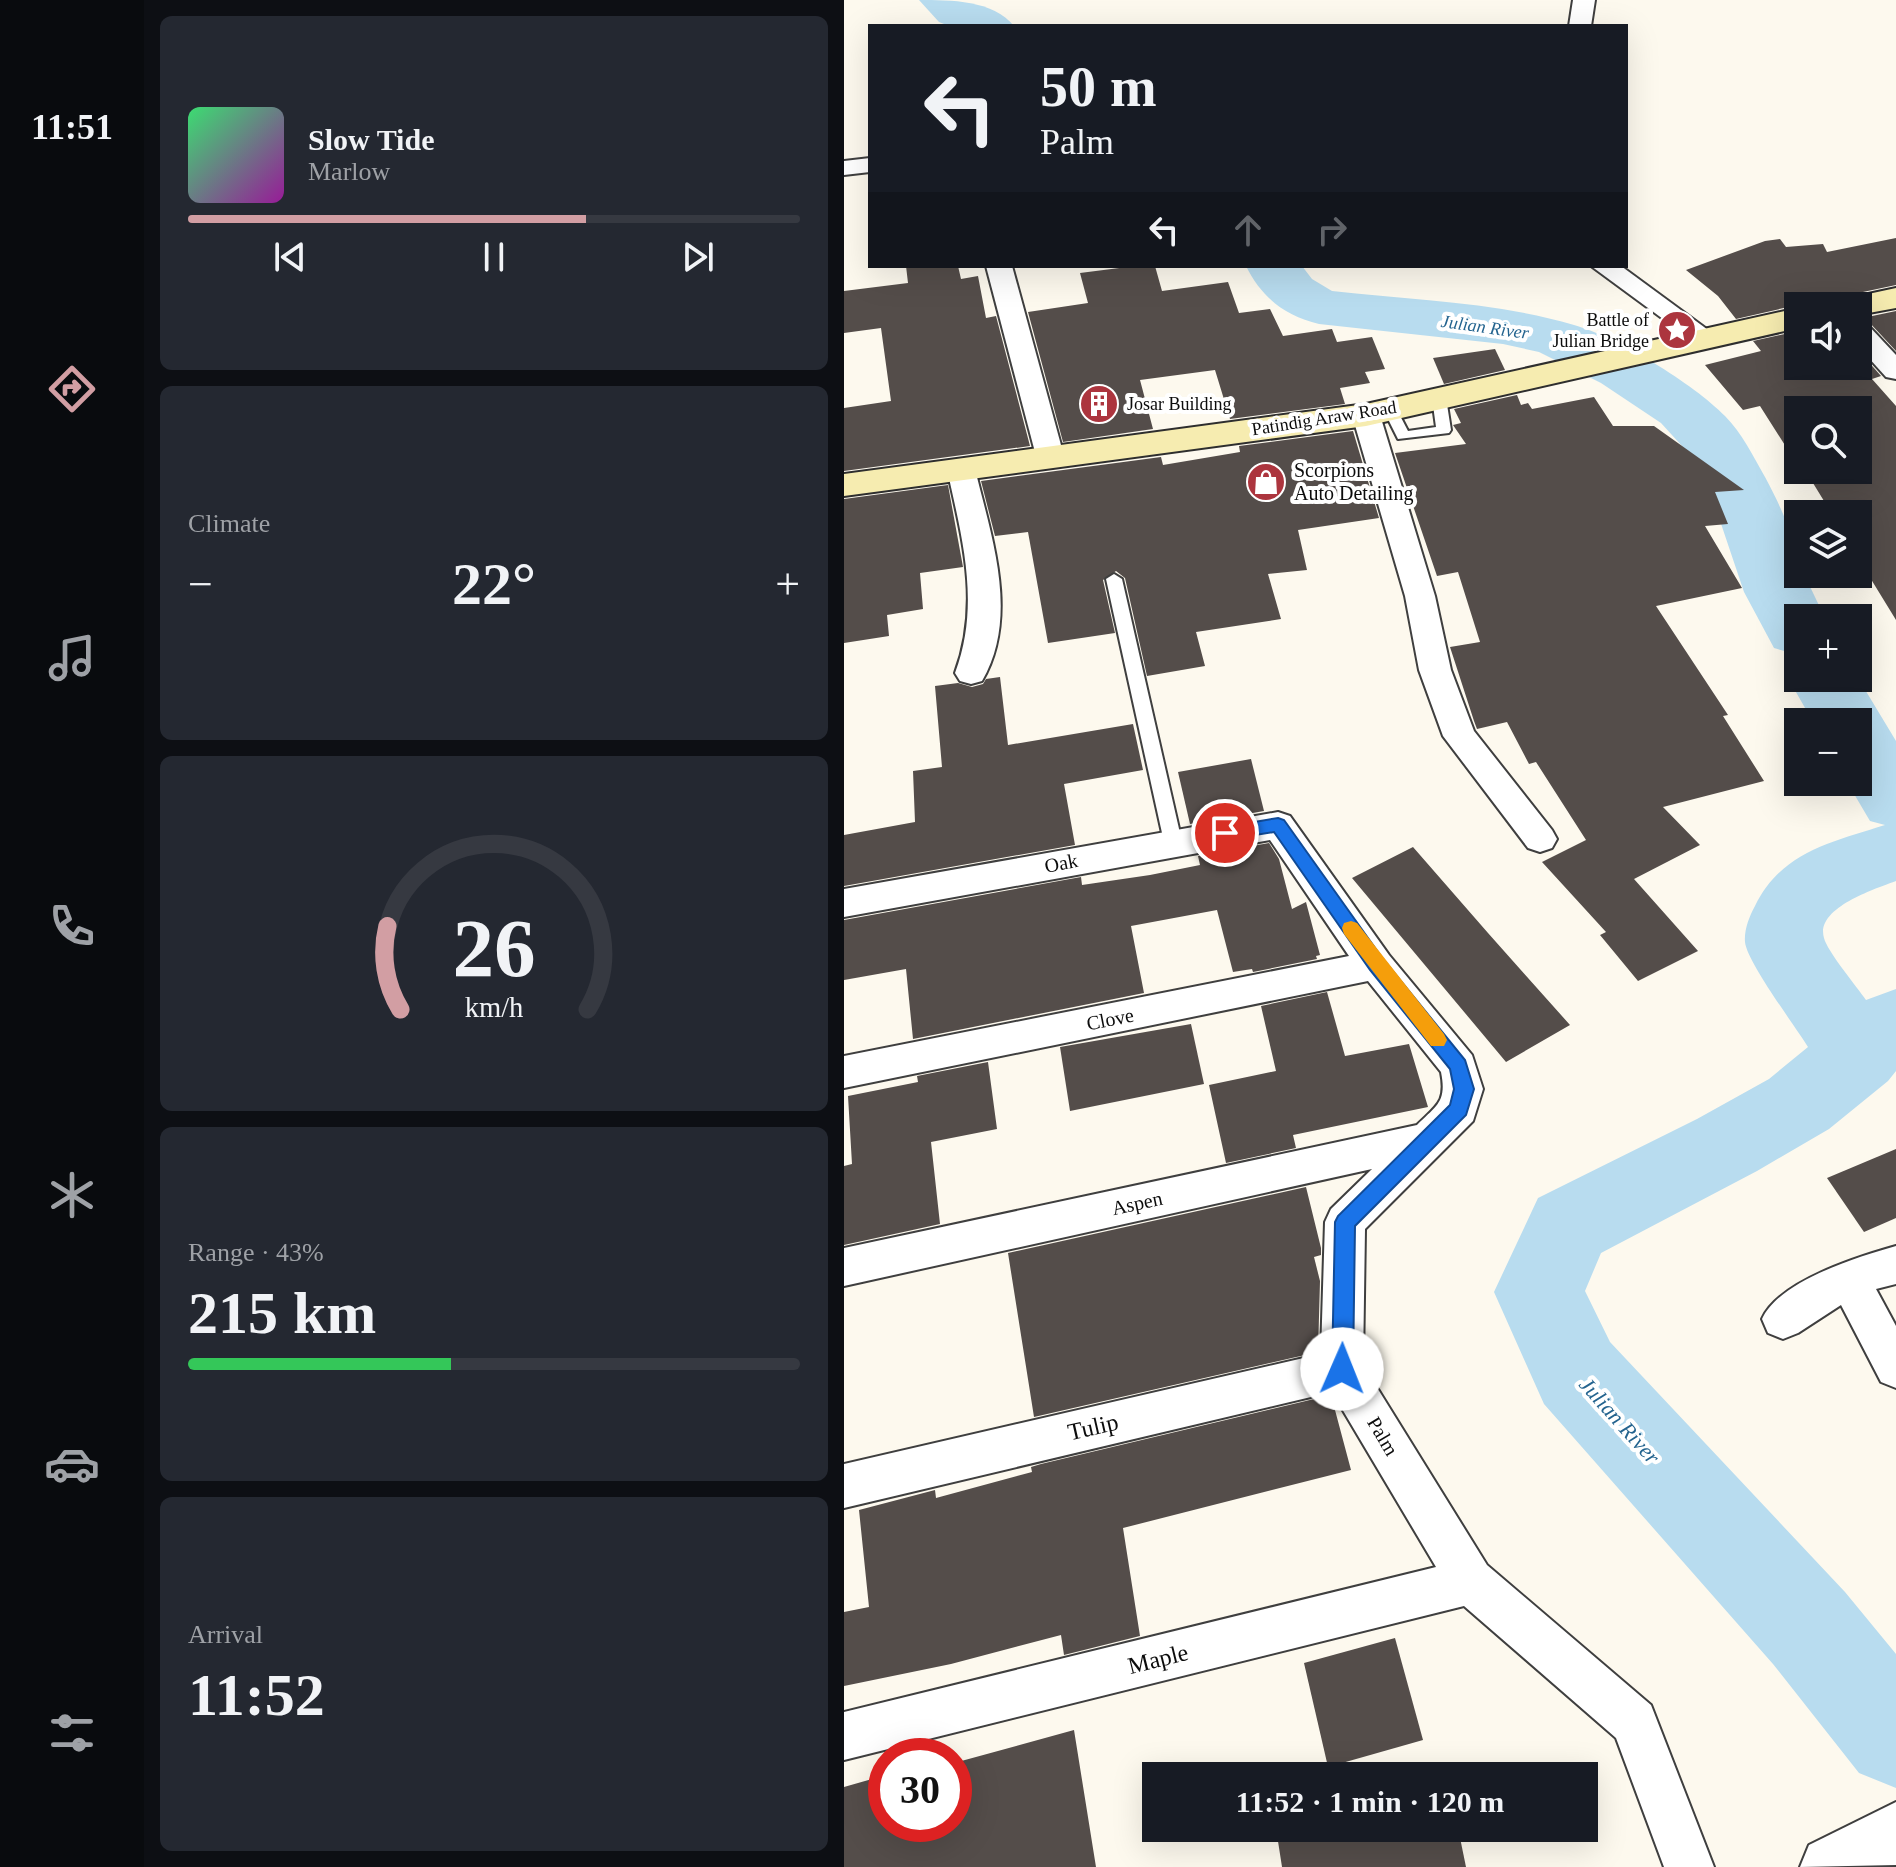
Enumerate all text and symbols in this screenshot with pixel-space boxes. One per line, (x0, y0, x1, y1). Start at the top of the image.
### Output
icon: left (908, 56, 1012, 160)
text: 50 m (1040, 56, 1157, 118)
text: 11:51 (31, 107, 113, 147)
text: Palm (1040, 122, 1114, 162)
text: Slow Tide (308, 123, 434, 156)
text: Marlow (308, 157, 390, 186)
icon: left (1142, 208, 1186, 252)
icon: ahead (1226, 208, 1270, 252)
icon: right (1310, 208, 1354, 252)
icon: previous (268, 235, 312, 279)
icon: pause (472, 235, 516, 279)
icon: next (676, 235, 720, 279)
map controls (1784, 292, 1872, 796)
button: sound (1784, 292, 1872, 380)
place icon: Battle of Julian Bridge (1656, 309, 1698, 351)
place label: Battle of Julian Bridge (1553, 310, 1649, 351)
water label: Julian River (1440, 311, 1531, 343)
icon: directions (44, 361, 100, 417)
building icon: Josar Building (1078, 383, 1120, 425)
place label: Josar Building (1127, 394, 1232, 414)
button: search (1784, 396, 1872, 484)
street label: Patindig Araw Road (1250, 397, 1398, 439)
place label: Scorpions Auto Detailing (1294, 459, 1413, 505)
shop icon: Scorpions Auto Detailing (1245, 461, 1287, 503)
button: layers (1784, 500, 1872, 588)
text: Climate (188, 509, 270, 538)
text: 22° (452, 551, 536, 617)
text: − (188, 560, 213, 609)
text: + (775, 560, 800, 609)
button: + (1784, 604, 1872, 692)
icon: music (44, 630, 100, 686)
button: − (1784, 708, 1872, 796)
pin (1191, 799, 1259, 867)
icon: arrive (1203, 811, 1247, 855)
street label: Oak (1043, 849, 1079, 877)
icon: phone (44, 898, 100, 954)
text: 26 (452, 901, 536, 993)
text: km/h (465, 992, 523, 1023)
street label: Clove (1084, 1004, 1136, 1034)
icon: climate (44, 1167, 100, 1223)
street label: Aspen (1110, 1187, 1164, 1220)
text: Range · 43% (188, 1238, 324, 1267)
text: 215 km (188, 1280, 376, 1346)
position arrow (1300, 1327, 1384, 1411)
water label: Julian River (1574, 1372, 1665, 1469)
street label: Tulip (1065, 1409, 1121, 1445)
street label: Palm (1363, 1413, 1403, 1460)
icon: car (44, 1436, 100, 1492)
text: Arrival (188, 1620, 263, 1649)
street label: Maple (1125, 1639, 1191, 1679)
text: 11:52 (188, 1662, 325, 1728)
icon: filters (44, 1705, 100, 1761)
speed limit sign: 30 (868, 1738, 972, 1842)
text: 11:52 · 1 min · 120 m (1236, 1785, 1504, 1818)

